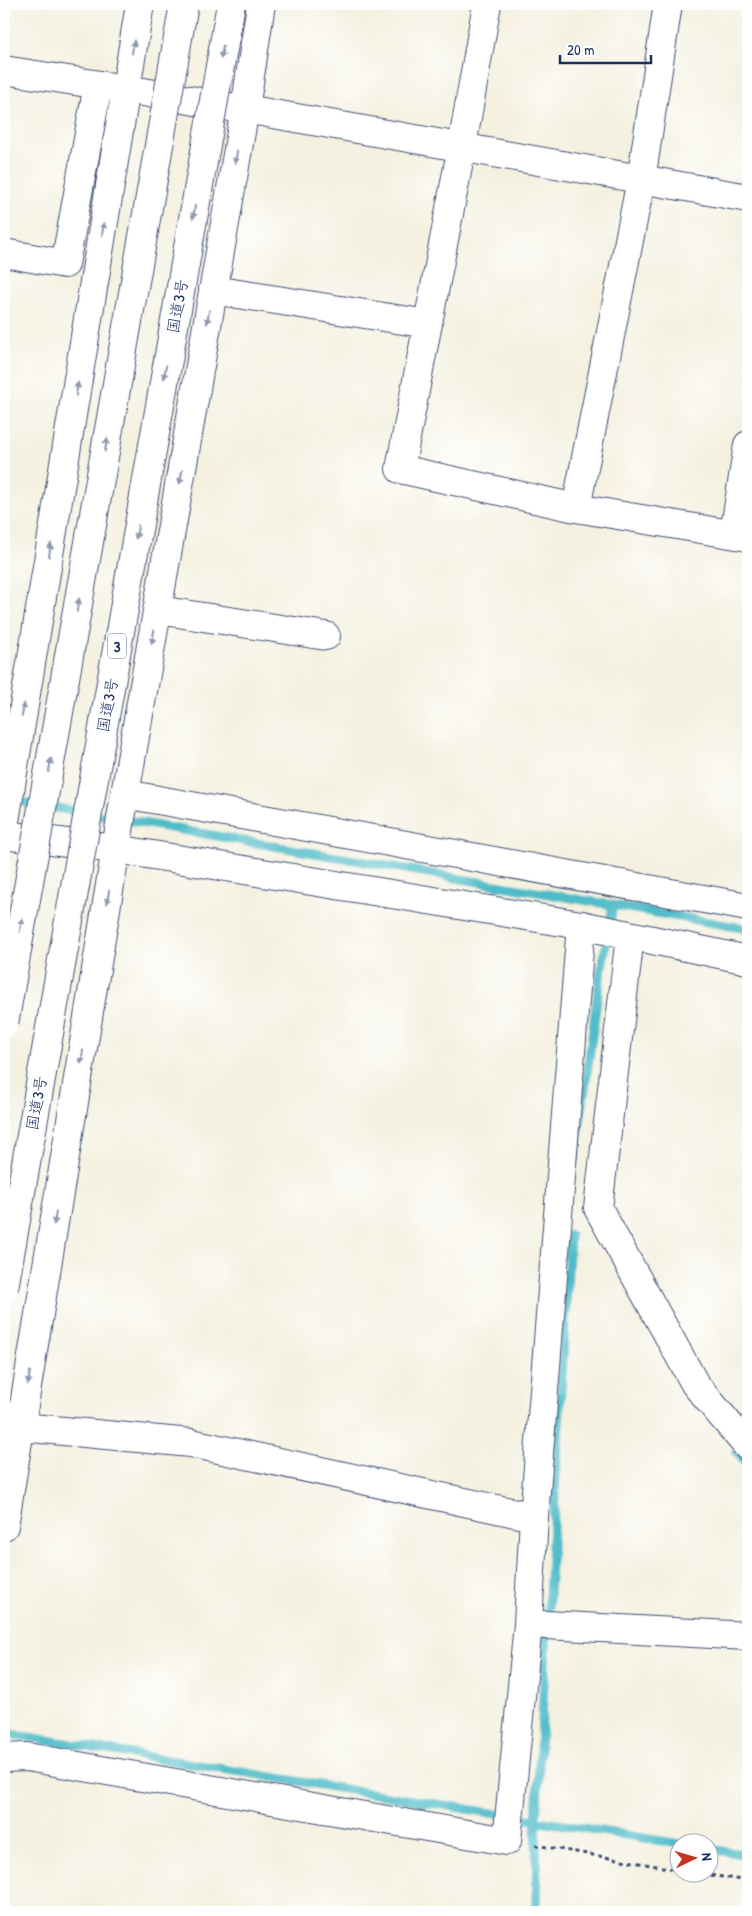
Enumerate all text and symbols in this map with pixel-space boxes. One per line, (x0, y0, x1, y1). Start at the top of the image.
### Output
scale bar (560, 32, 651, 64)
one-way arrow (130, 38, 138, 54)
text: 20 m (567, 39, 594, 60)
one-way arrow (218, 44, 226, 60)
one-way arrow (232, 150, 240, 166)
one-way arrow (189, 204, 197, 220)
one-way arrow (100, 221, 108, 237)
street label: 国道3号 (161, 277, 193, 335)
one-way arrow (204, 310, 212, 326)
one-way arrow (161, 364, 169, 380)
one-way arrow (73, 381, 81, 397)
one-way arrow (102, 437, 110, 452)
one-way arrow (176, 470, 184, 486)
one-way arrow (133, 524, 141, 540)
one-way arrow (46, 541, 54, 557)
one-way arrow (74, 596, 82, 612)
one-way arrow (148, 630, 156, 646)
road number: 3 (108, 634, 126, 658)
street label: 国道3号 (91, 676, 123, 734)
one-way arrow (20, 702, 28, 718)
one-way arrow (46, 756, 54, 772)
one-way arrow (104, 889, 112, 905)
one-way arrow (18, 916, 26, 932)
one-way arrow (77, 1050, 85, 1066)
street label: 国道3号 (20, 1074, 52, 1132)
one-way arrow (51, 1210, 59, 1226)
one-way arrow (24, 1370, 32, 1386)
north arrow (670, 1834, 720, 1884)
text: N (698, 1852, 717, 1862)

